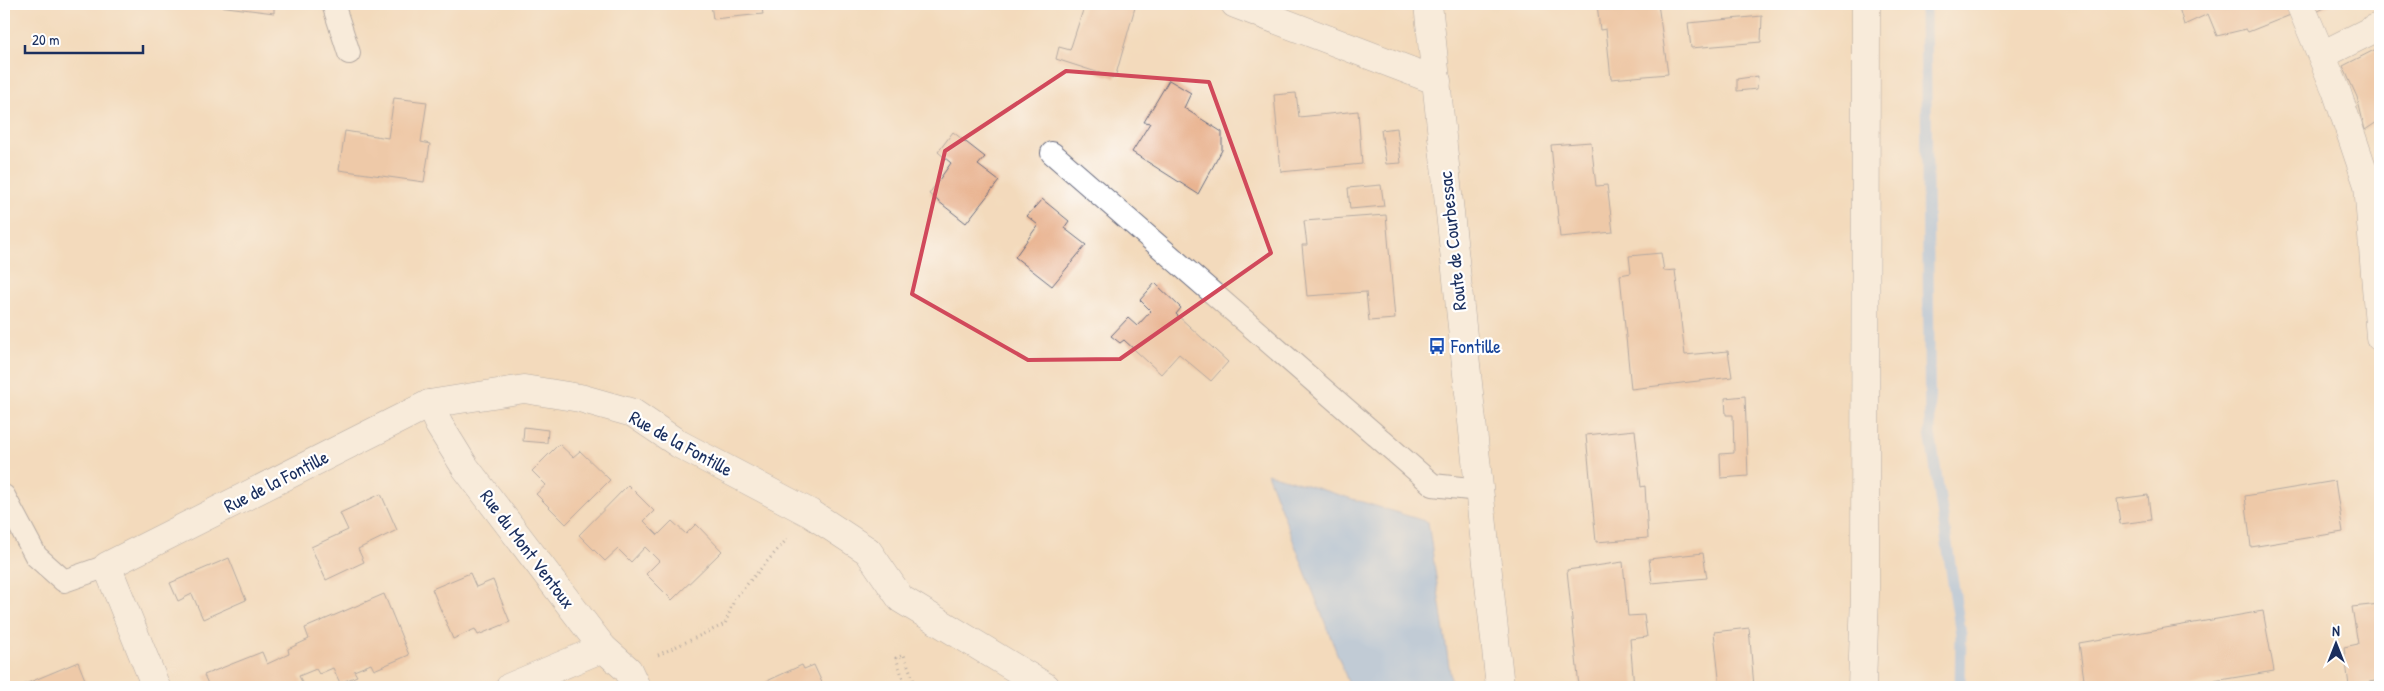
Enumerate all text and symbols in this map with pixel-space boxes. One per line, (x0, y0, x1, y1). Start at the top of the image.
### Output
scale bar (25, 22, 142, 54)
text: 20 m (32, 29, 59, 50)
street label: Route de Courbessac (1432, 170, 1472, 312)
place label: Fontille (1450, 333, 1501, 359)
bus stop icon: Fontille (1427, 336, 1447, 356)
street label: Rue de la Fontille (625, 404, 738, 482)
street label: Rue de la Fontille (219, 443, 333, 519)
street label: Rue du Mont Ventoux (475, 484, 581, 614)
north arrow (2312, 618, 2362, 668)
text: N (2332, 621, 2340, 640)

